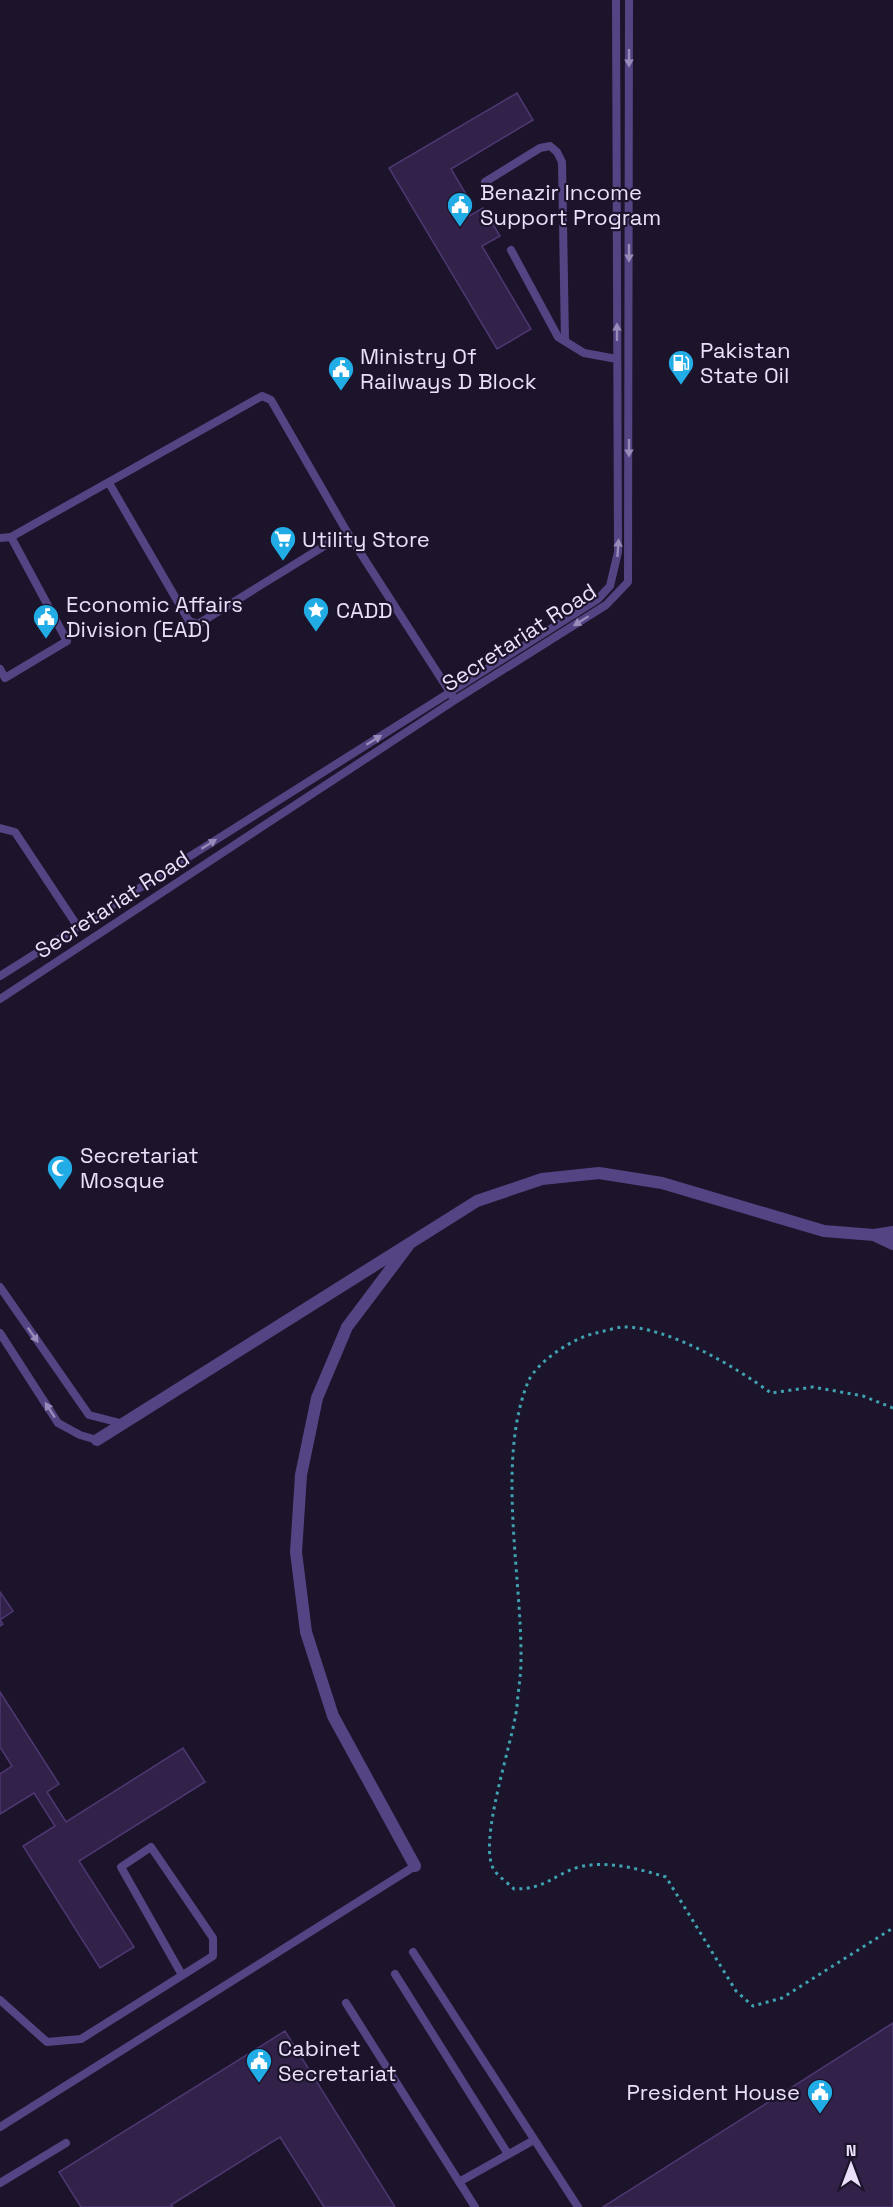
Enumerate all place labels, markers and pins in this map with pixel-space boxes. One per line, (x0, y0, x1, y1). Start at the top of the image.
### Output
place label: Benazir Income Support Program (480, 178, 661, 231)
public building icon: Benazir Income Support Program (445, 190, 475, 228)
place label: Pakistan State Oil (700, 336, 790, 389)
place label: Ministry Of Railways D Block (360, 342, 537, 395)
fuel station icon: Pakistan State Oil (666, 348, 696, 386)
public building icon: Ministry Of Railways D Block (326, 354, 356, 392)
supermarket icon: Utility Store (268, 524, 298, 562)
place label: Utility Store (302, 525, 430, 553)
place label: Economic Affairs Division (EAD) (66, 590, 243, 643)
place icon: CADD (301, 595, 331, 633)
place label: CADD (336, 596, 392, 624)
public building icon: Economic Affairs Division (EAD) (31, 602, 61, 640)
place label: Secretariat Mosque (80, 1141, 199, 1194)
mosque icon: Secretariat Mosque (45, 1153, 75, 1191)
place label: Cabinet Secretariat (278, 2034, 397, 2087)
public building icon: Cabinet Secretariat (244, 2046, 274, 2084)
public building icon: President House (805, 2077, 835, 2115)
place label: President House (627, 2078, 800, 2106)

